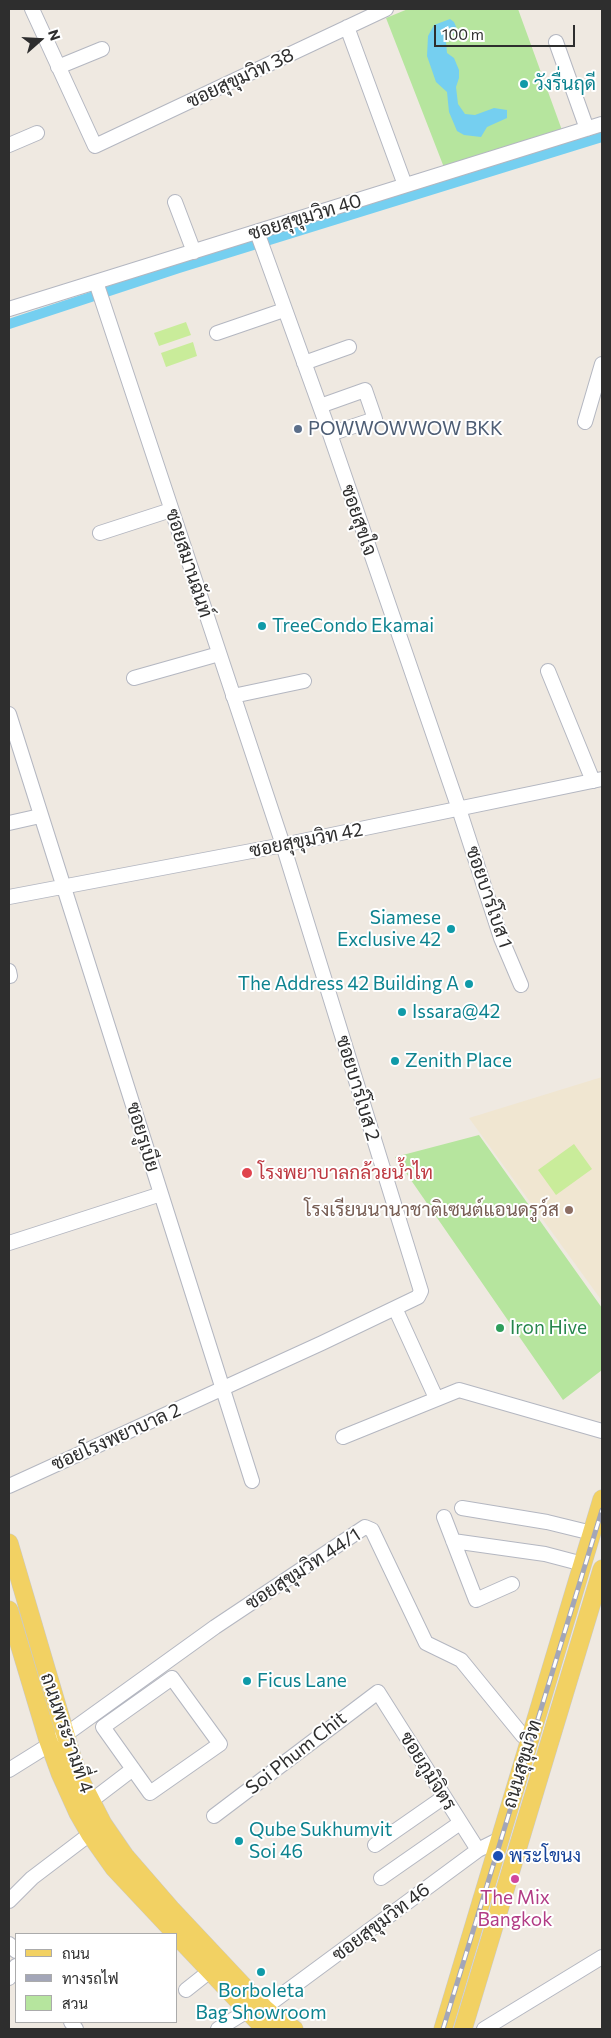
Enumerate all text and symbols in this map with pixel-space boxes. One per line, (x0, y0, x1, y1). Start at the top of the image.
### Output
north arrow (15, 15, 65, 65)
scale bar (436, 15, 577, 47)
text: 100 m (442, 25, 484, 43)
text: N (45, 27, 64, 43)
street label: ซอยสุขุมวิท 38 (183, 43, 297, 113)
place label: วังรื่นฤดี (534, 73, 596, 95)
marker: วังรื่นฤดี (518, 78, 530, 90)
street label: ซอยสุขุมวิท 40 (246, 189, 364, 245)
place label: POWWOWWOW BKK (308, 418, 503, 440)
marker: POWWOWWOW BKK (292, 423, 304, 435)
street label: ซอยสุขใจ (336, 481, 382, 559)
street label: ซอยสมานฉันท์ (161, 506, 217, 620)
place label: TreeCondo Ekamai (272, 615, 434, 637)
marker: TreeCondo Ekamai (256, 620, 268, 632)
street label: ซอยสุขุมวิท 42 (247, 818, 365, 862)
street label: ซอยบาร์โบส 1 (461, 843, 517, 951)
place label: Siamese Exclusive 42 (337, 907, 441, 951)
marker: Siamese Exclusive 42 (445, 923, 457, 935)
place label: The Address 42 Building A (238, 973, 459, 995)
marker: The Address 42 Building A (463, 978, 475, 990)
place label: Issara@42 (412, 1001, 500, 1023)
marker: Issara@42 (396, 1006, 408, 1018)
street label: ซอยบาร์โบส 2 (331, 1033, 385, 1143)
place label: Zenith Place (405, 1050, 512, 1072)
marker: Zenith Place (389, 1055, 401, 1067)
street label: ซอยรูเบีย (122, 1099, 164, 1175)
place label: โรงพยาบาลกล้วยน้ำไท (258, 1162, 433, 1184)
marker: โรงพยาบาลกล้วยน้ำไท (240, 1166, 254, 1180)
place label: โรงเรียนนานาชาติเซนต์แอนดรูว์ส (304, 1199, 559, 1221)
marker: โรงเรียนนานาชาติเซนต์แอนดรูว์ส (563, 1204, 575, 1216)
place label: Iron Hive (510, 1317, 587, 1339)
marker: Iron Hive (494, 1322, 506, 1334)
street label: ซอยโรงพยาบาล 2 (48, 1398, 184, 1476)
street label: ซอยสุขุมวิท 44/1 (241, 1523, 365, 1615)
street label: ถนนพระรามที่ 4 (36, 1670, 98, 1796)
place label: Ficus Lane (257, 1670, 347, 1692)
marker: Ficus Lane (241, 1675, 253, 1687)
street label: Soi Phum Chit (241, 1707, 351, 1799)
street label: ถนนสุขุมวิท (498, 1717, 546, 1811)
street label: ซอยภูมิจิตร (395, 1727, 461, 1815)
place label: Qube Sukhumvit Soi 46 (249, 1819, 392, 1863)
marker: Qube Sukhumvit Soi 46 (233, 1835, 245, 1847)
place label: พระโขนง (509, 1845, 581, 1867)
marker: พระโขนง (491, 1849, 505, 1863)
marker: The Mix Bangkok (509, 1873, 521, 1885)
street label: ซอยสุขุมวิท 46 (328, 1878, 434, 1966)
place label: The Mix Bangkok (478, 1887, 552, 1931)
legend (15, 1933, 178, 2023)
text: ถนน (62, 1944, 90, 1962)
marker: Borboleta Bag Showroom (255, 1966, 267, 1978)
text: ทางรถไฟ (62, 1969, 119, 1987)
place label: Borboleta Bag Showroom (196, 1980, 326, 2024)
text: สวน (62, 1994, 88, 2012)

